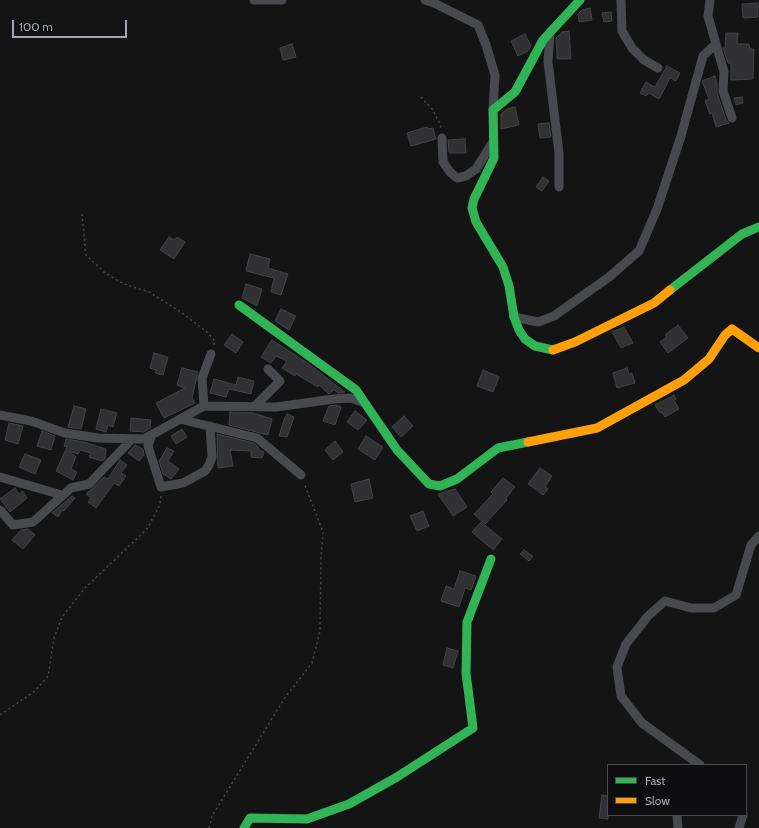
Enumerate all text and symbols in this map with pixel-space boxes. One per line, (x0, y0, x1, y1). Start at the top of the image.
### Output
scale bar (14, 12, 129, 38)
text: 100 m (19, 19, 53, 34)
legend (607, 764, 747, 816)
text: Fast (645, 773, 665, 788)
text: Slow (645, 793, 670, 808)

